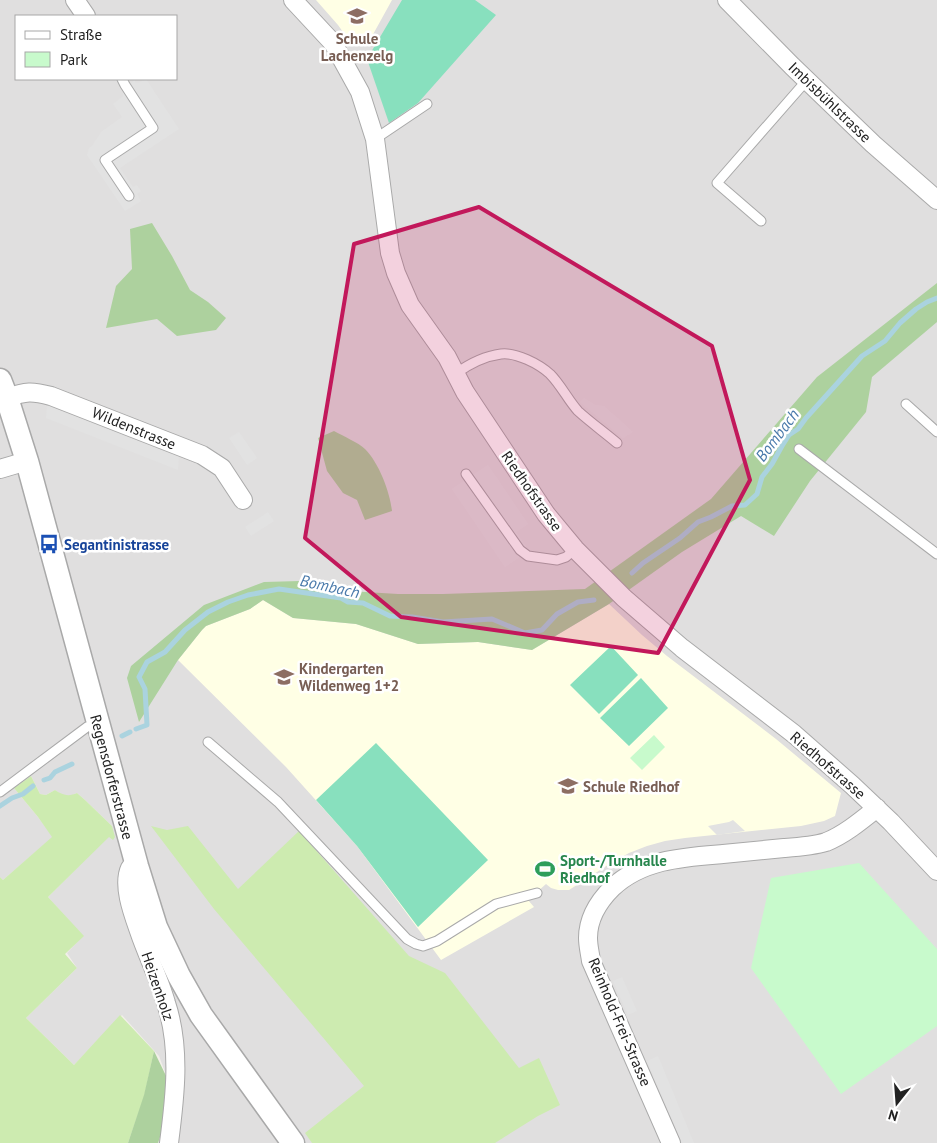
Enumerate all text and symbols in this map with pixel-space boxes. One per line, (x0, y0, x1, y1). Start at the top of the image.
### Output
school or university icon: Schule Lachenzelg (346, 5, 368, 27)
legend (15, 15, 178, 80)
text: Straße (60, 25, 102, 44)
place label: Schule Lachenzelg (321, 29, 393, 65)
text: Park (60, 50, 88, 69)
street label: Imbisbühlstrasse (785, 58, 875, 146)
street label: Wildenstrasse (89, 403, 179, 453)
water label: Bombach (751, 405, 803, 465)
street label: Riedhofstrasse (497, 447, 567, 535)
bus stop icon: Segantinistrasse (38, 533, 60, 555)
place label: Segantinistrasse (64, 535, 170, 554)
water label: Bombach (298, 570, 362, 602)
place label: Kindergarten Wildenweg 1+2 (299, 659, 399, 695)
school or university icon: Kindergarten Wildenweg 1+2 (273, 666, 295, 688)
street label: Regensdorferstrasse (86, 712, 138, 842)
street label: Riedhofstrasse (786, 727, 870, 803)
school or university icon: Schule Riedhof (557, 775, 579, 797)
place label: Schule Riedhof (583, 777, 680, 796)
place label: Sport-/Turnhalle Riedhof (560, 851, 667, 887)
sports icon: Sport-/Turnhalle Riedhof (534, 858, 556, 880)
street label: Heizenholz (137, 949, 179, 1023)
street label: Reinhold-Frei-Strasse (584, 955, 656, 1089)
north arrow (872, 1078, 922, 1128)
text: N (886, 1105, 900, 1125)

